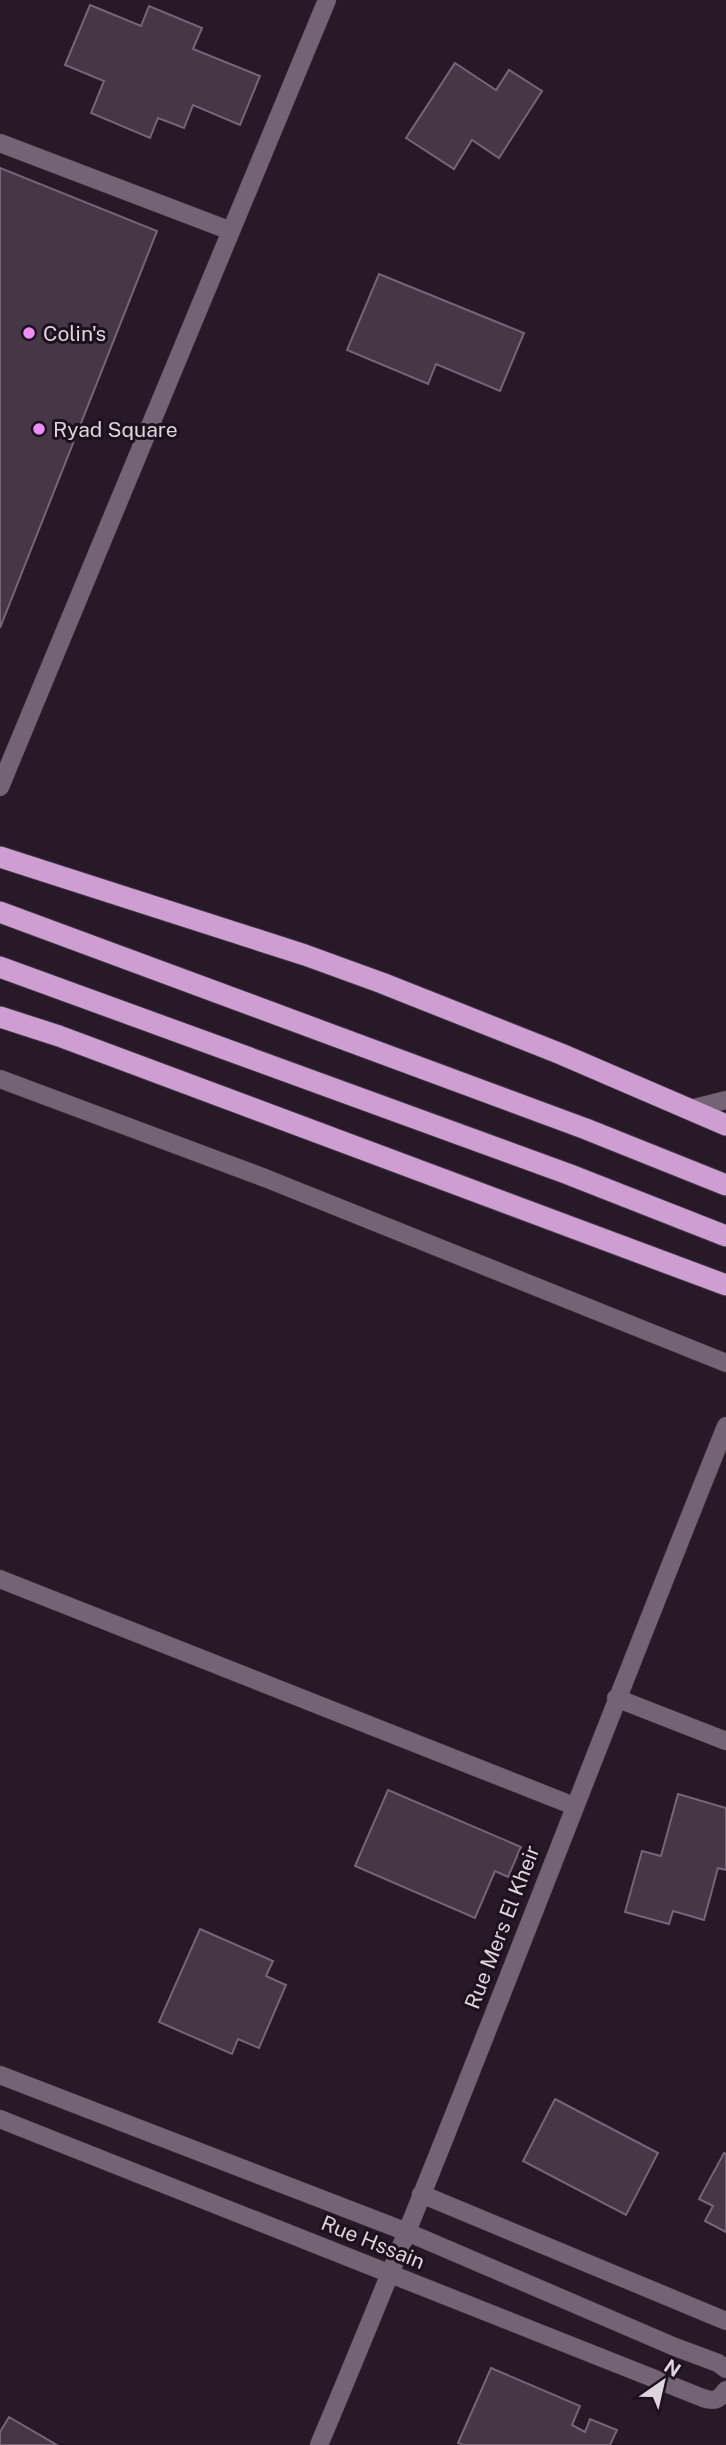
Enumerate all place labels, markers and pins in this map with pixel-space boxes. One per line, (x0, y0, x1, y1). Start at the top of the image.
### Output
place label: Colin's (43, 321, 106, 346)
marker: Colin's (21, 325, 37, 341)
place label: Ryad Square (53, 417, 178, 442)
marker: Ryad Square (31, 421, 47, 437)

